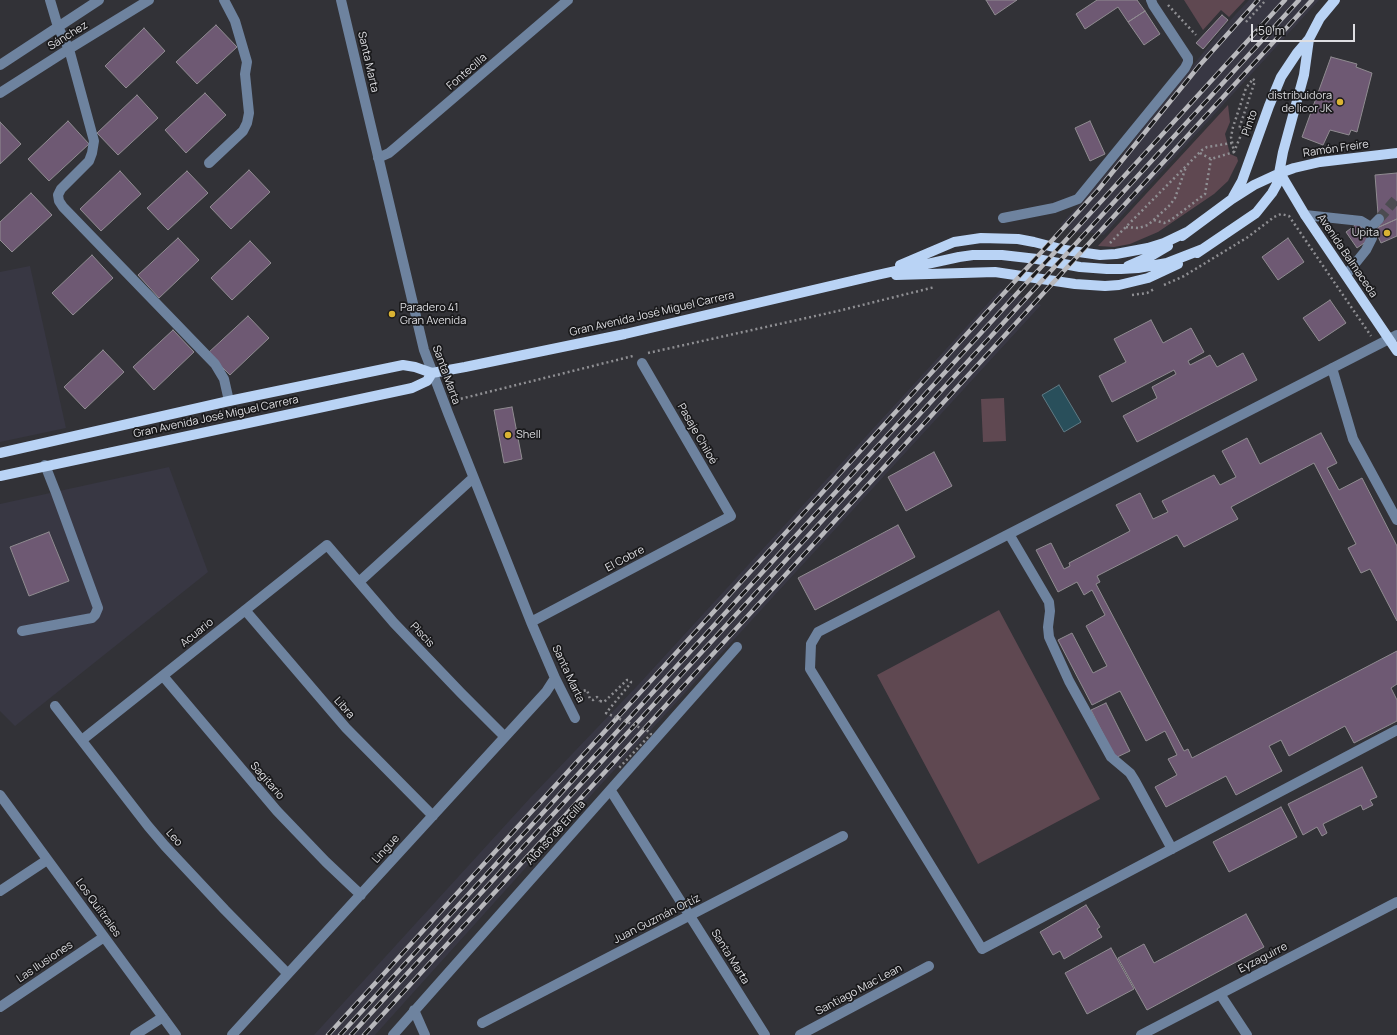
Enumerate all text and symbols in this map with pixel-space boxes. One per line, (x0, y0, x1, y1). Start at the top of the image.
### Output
scale bar (1253, 16, 1357, 42)
street label: Sánchez (46, 19, 90, 53)
text: 50 m (1258, 22, 1285, 39)
street label: Santa Marta (355, 30, 381, 94)
street label: Fontecilla (444, 51, 490, 93)
place label: distribuidora de licor JK (1268, 89, 1332, 115)
marker: distribuidora de licor JK (1335, 97, 1345, 107)
street label: Pinto (1239, 108, 1261, 138)
street label: Ramón Freire (1302, 138, 1370, 160)
street label: Avenida Balmaceda (1314, 212, 1380, 300)
place label: Upita (1352, 226, 1379, 240)
marker: Upita (1382, 228, 1392, 238)
street label: Gran Avenida José Miguel Carrera (568, 289, 736, 339)
place label: Paradero 41 Gran Avenida (400, 301, 466, 327)
marker: Paradero 41 Gran Avenida (387, 309, 397, 319)
street label: Santa Marta (429, 344, 463, 406)
street label: Gran Avenida José Miguel Carrera (132, 393, 300, 441)
street label: Pasaje Chiloé (674, 401, 720, 467)
place label: Shell (516, 428, 541, 442)
marker: Shell (503, 430, 513, 440)
street label: El Cobre (603, 543, 647, 575)
street label: Acuario (178, 616, 216, 650)
street label: Piscis (407, 620, 437, 650)
street label: Santa Marta (549, 643, 587, 705)
street label: Libra (331, 694, 357, 722)
street label: Sagitario (247, 759, 287, 803)
street label: Alonso de Ercilla (524, 798, 588, 868)
street label: Leo (163, 827, 185, 849)
street label: Lingue (370, 832, 402, 866)
street label: Los Quiltrales (72, 876, 124, 940)
street label: Juan Guzmán Ortíz (611, 891, 703, 947)
street label: Santa Marta (708, 927, 752, 987)
street label: Las Ilusiones (14, 938, 76, 986)
street label: Eyzaguirre (1236, 940, 1290, 976)
street label: Santiago Mac Lean (814, 962, 904, 1018)

